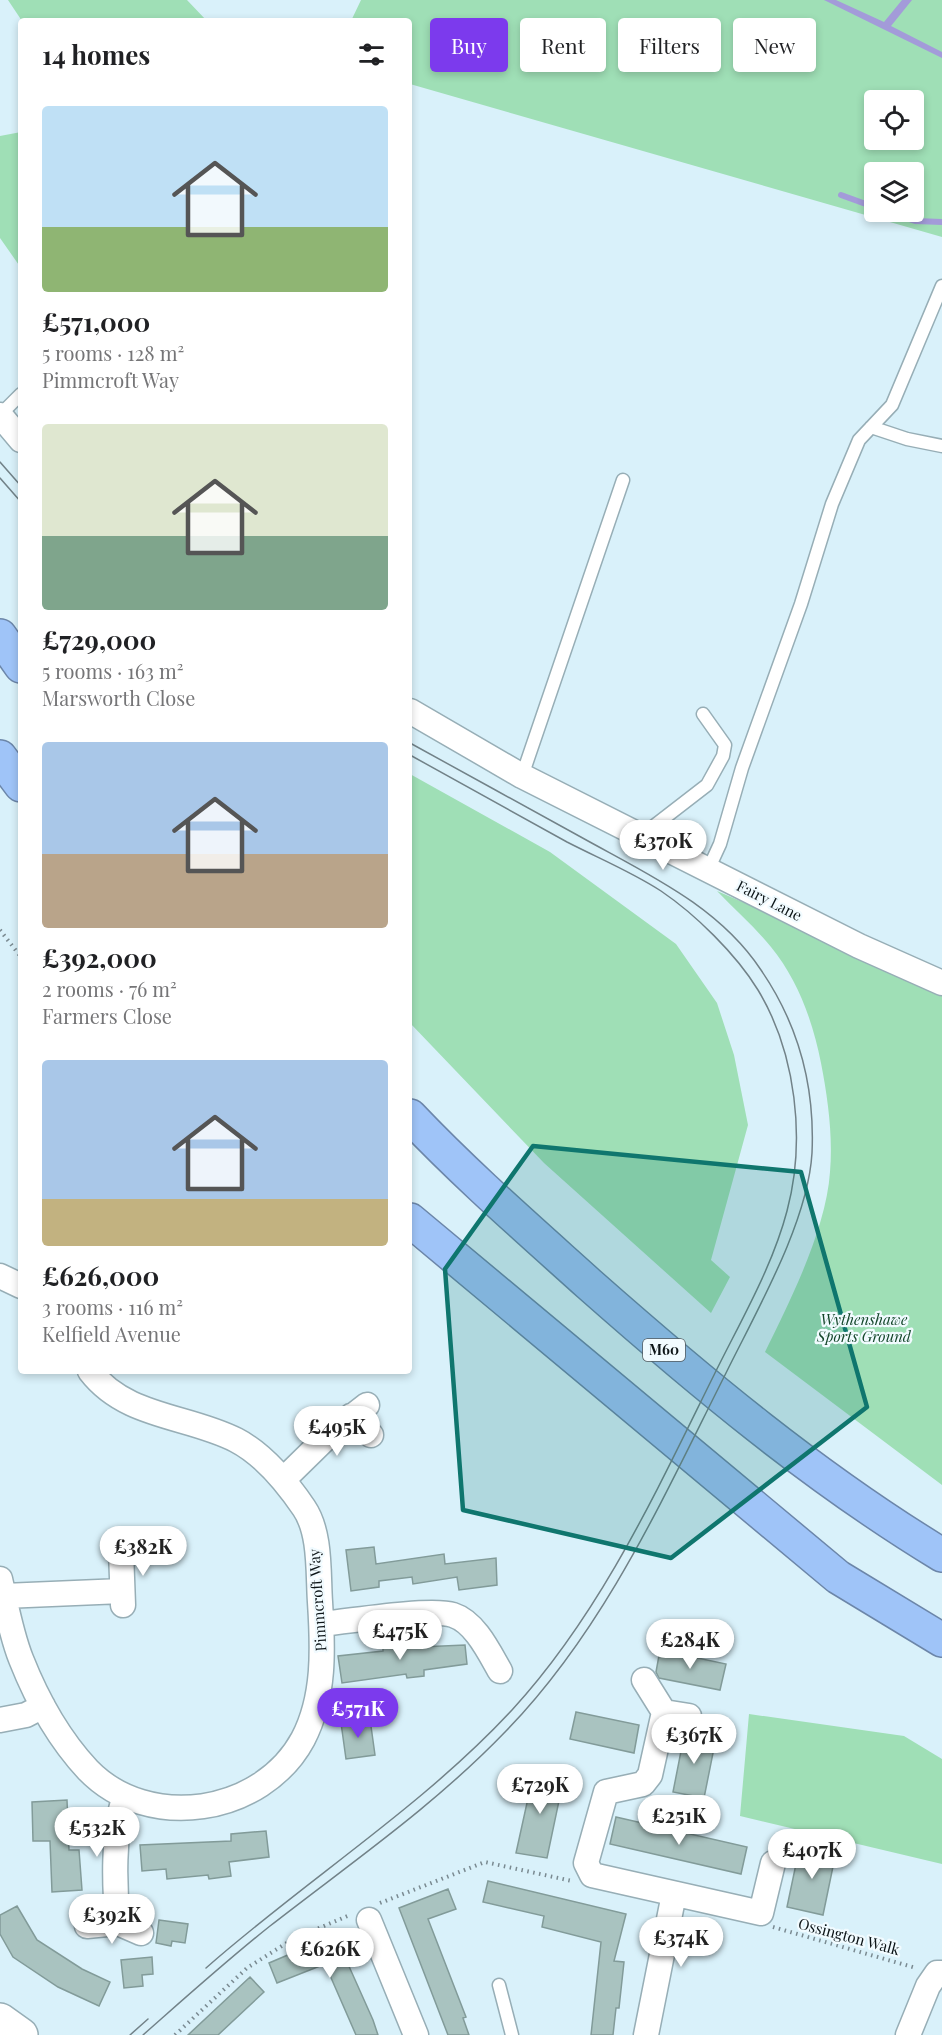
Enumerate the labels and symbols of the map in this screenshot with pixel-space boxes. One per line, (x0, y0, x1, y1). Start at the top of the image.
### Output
pin: £370K (621, 820, 705, 871)
street label: Fairy Lane (733, 875, 805, 925)
park label: Wythenshawe Sports Ground (816, 1309, 912, 1346)
road number: M60 (643, 1339, 685, 1361)
pin: £495K (295, 1406, 379, 1457)
pin: £382K (101, 1526, 185, 1577)
street label: Pimmcroft Way (303, 1548, 331, 1652)
pin: £475K (358, 1610, 442, 1661)
pin: £284K (648, 1619, 732, 1670)
pin: £571K (316, 1688, 400, 1739)
pin: £367K (652, 1714, 736, 1765)
pin: £729K (498, 1764, 582, 1815)
pin: £251K (637, 1795, 721, 1846)
pin: £532K (55, 1807, 139, 1858)
pin: £407K (770, 1829, 854, 1880)
pin: £392K (70, 1894, 154, 1945)
street label: Ossington Walk (796, 1913, 903, 1959)
pin: £374K (639, 1917, 723, 1968)
pin: £626K (288, 1928, 372, 1979)

